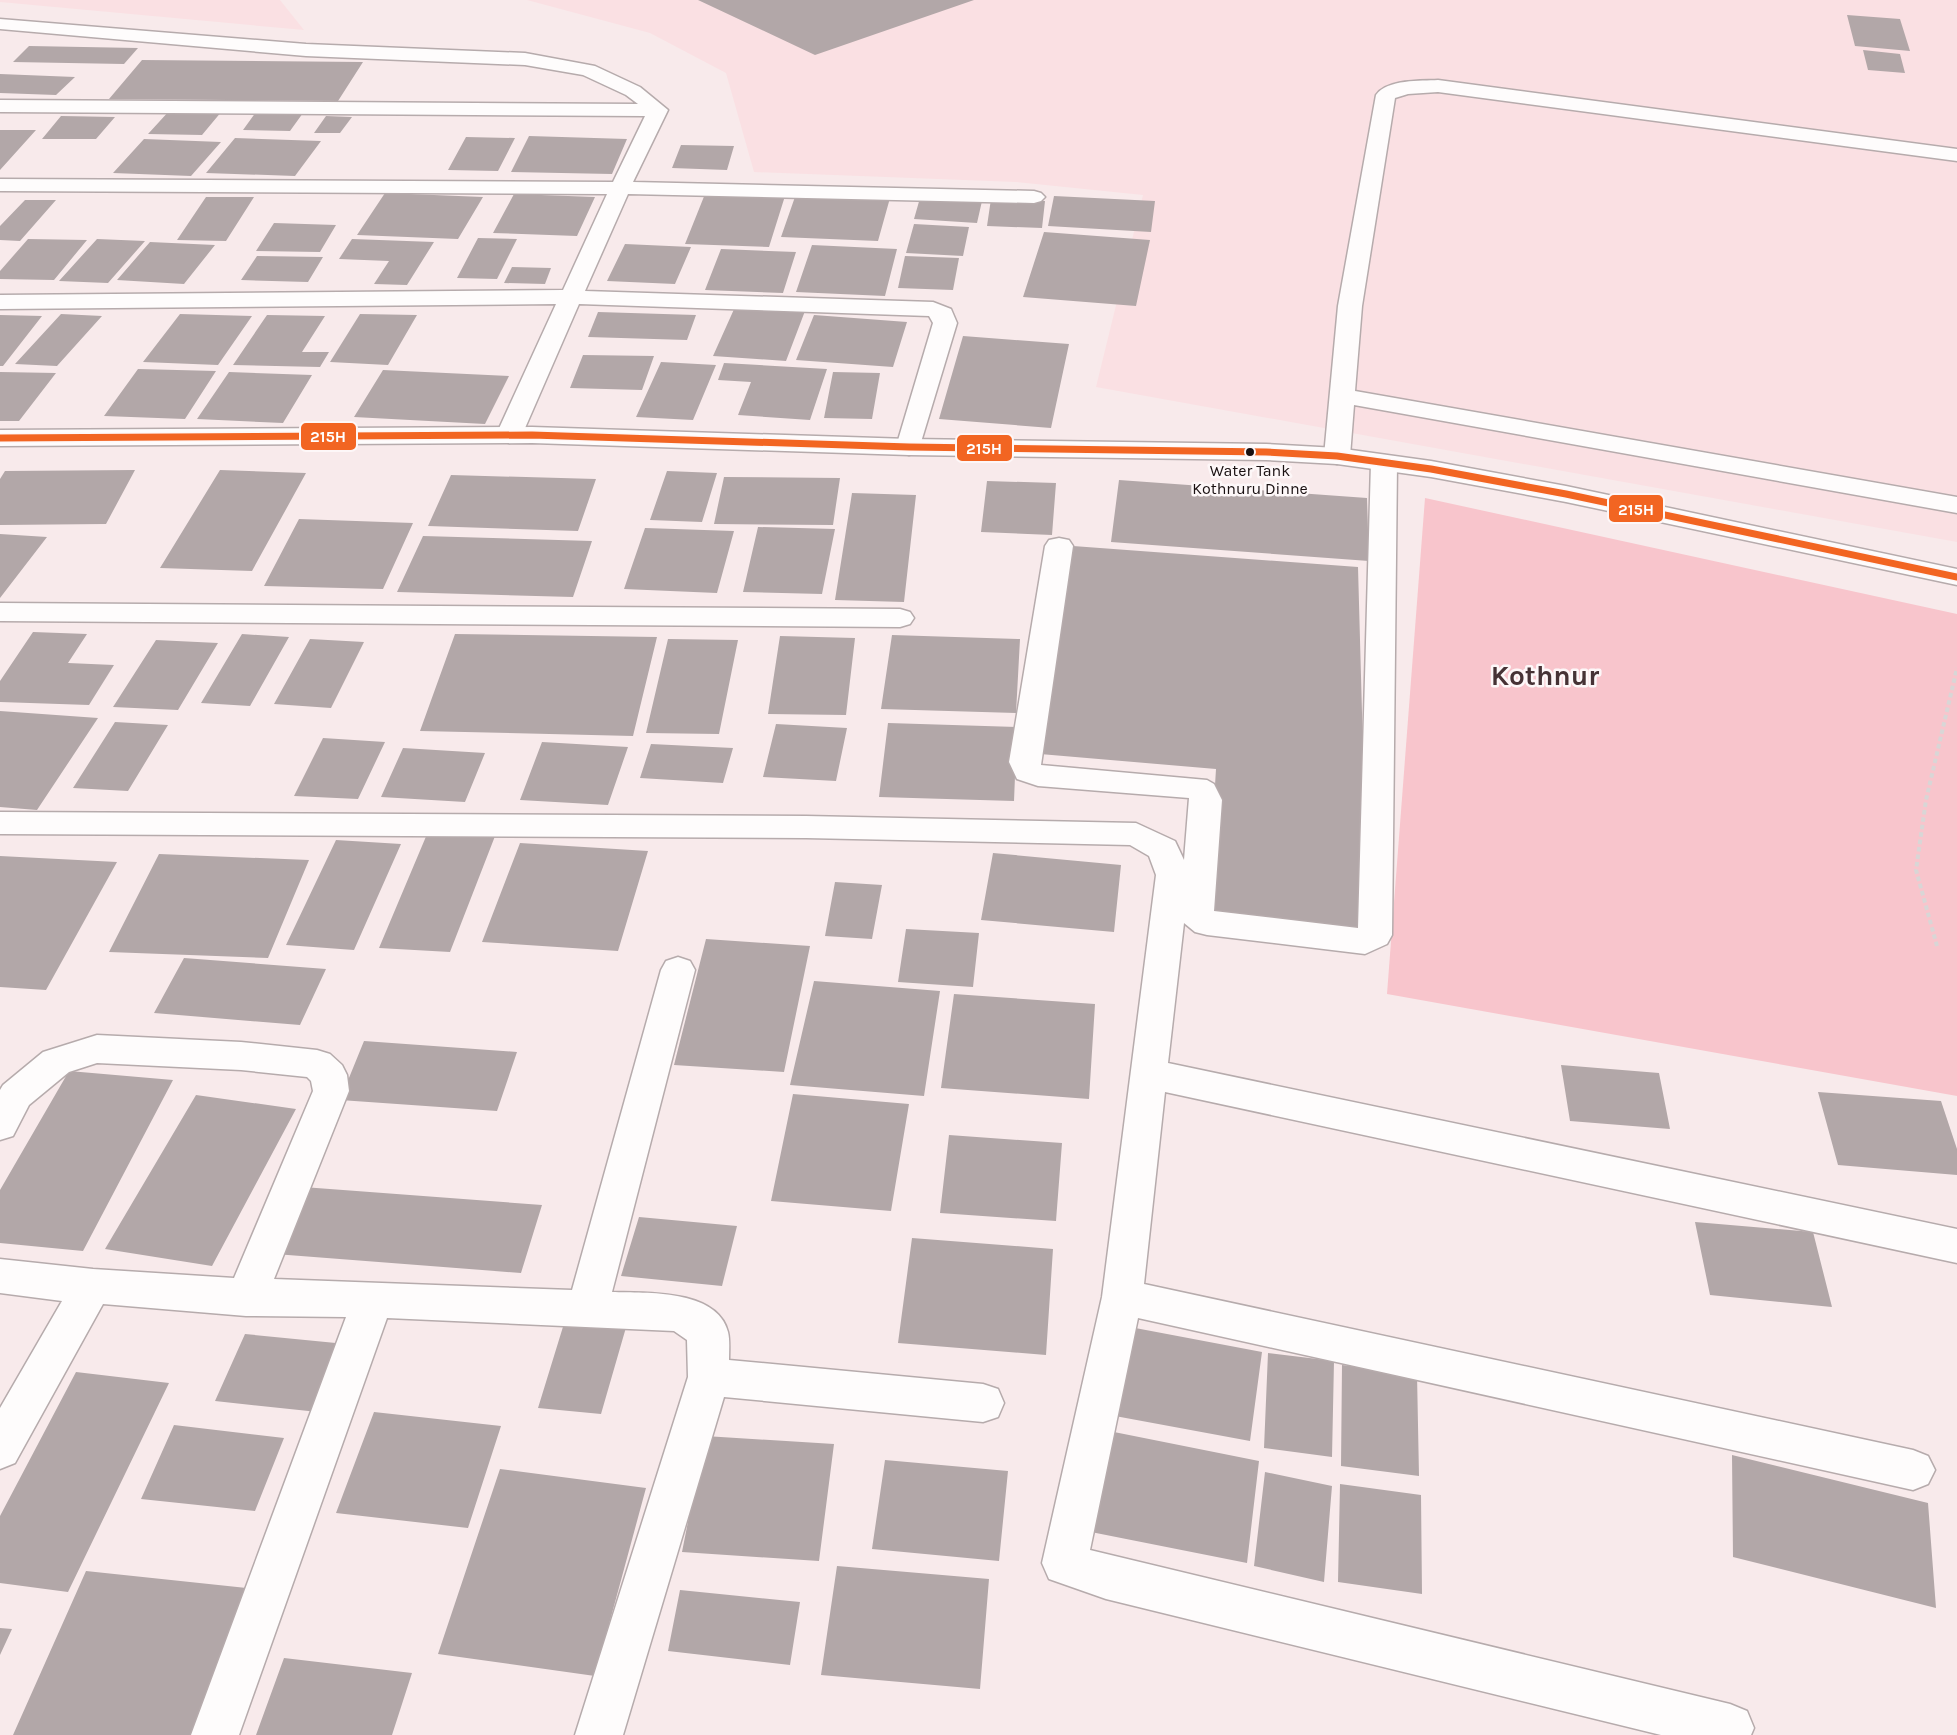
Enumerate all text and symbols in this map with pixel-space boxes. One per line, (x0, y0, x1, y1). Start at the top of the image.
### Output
line badge: 215H (300, 422, 357, 451)
text: 215H (310, 427, 346, 446)
line badge: 215H (956, 434, 1013, 462)
text: 215H (966, 439, 1002, 458)
marker: Water Tank Kothnuru Dinne (1244, 446, 1256, 458)
place label: Water Tank Kothnuru Dinne (1192, 461, 1308, 498)
line badge: 215H (1608, 494, 1664, 523)
text: 215H (1618, 500, 1654, 519)
district label: Kothnur (1491, 659, 1599, 692)

